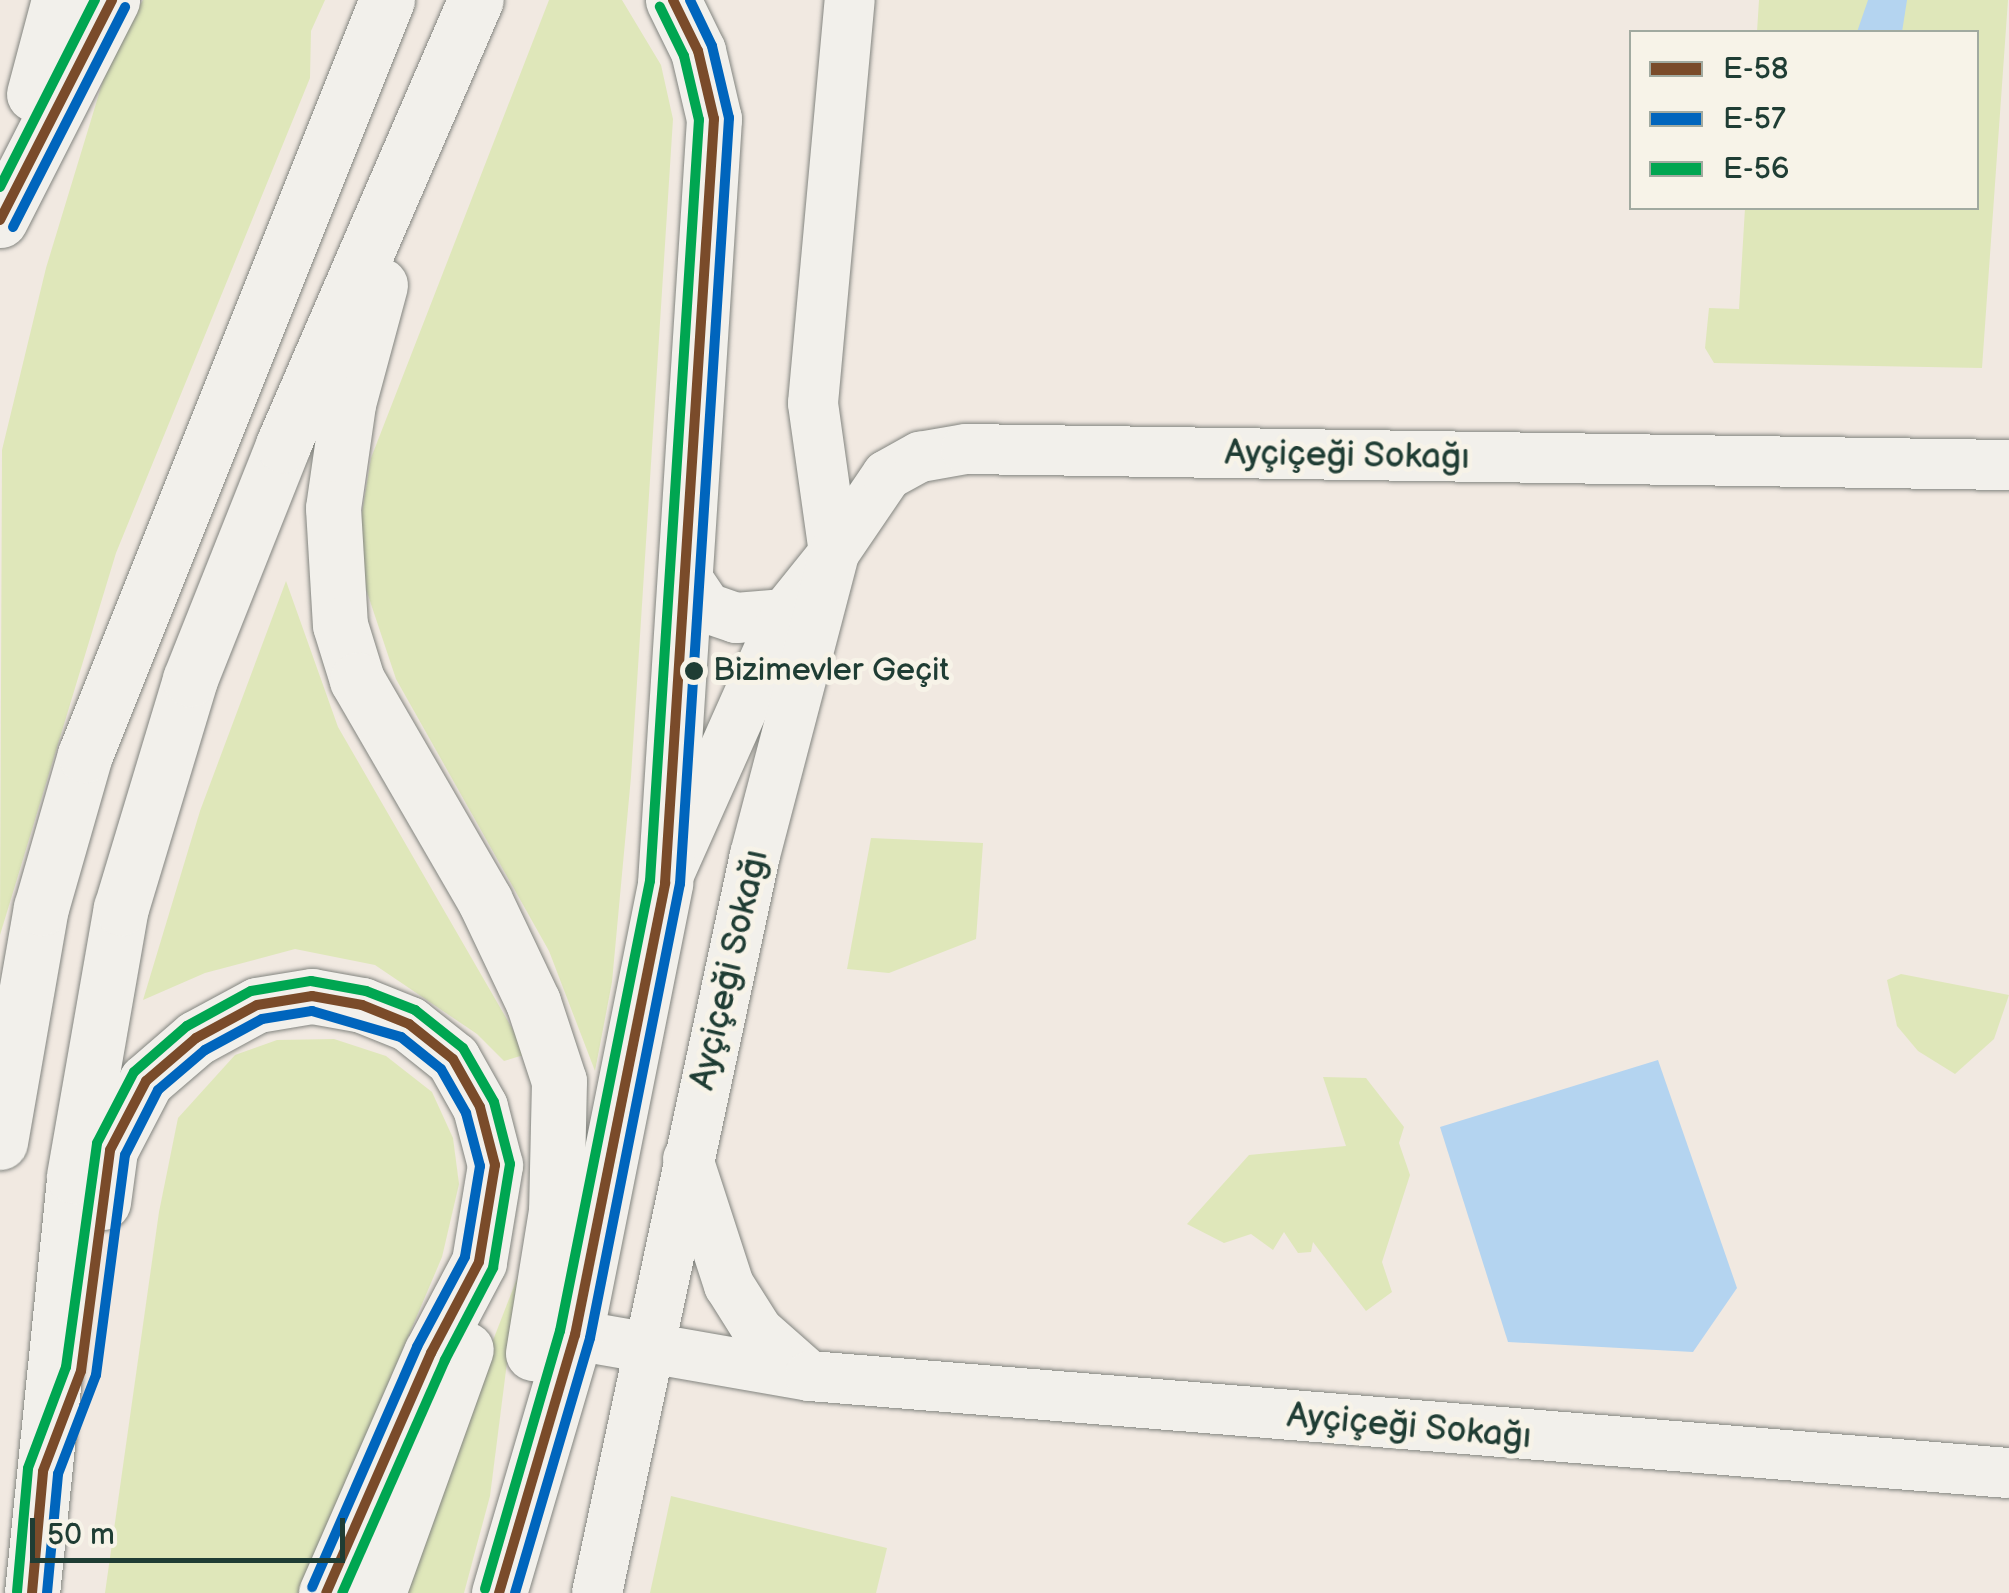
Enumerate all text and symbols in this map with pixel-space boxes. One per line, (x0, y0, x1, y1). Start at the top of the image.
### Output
legend (1629, 30, 1979, 210)
text: E-58 (1723, 51, 1788, 87)
text: E-57 (1723, 101, 1786, 137)
text: E-56 (1723, 151, 1789, 187)
street label: Ayçiçeği Sokağı (1224, 433, 1470, 479)
place label: Bizimevler Geçit (713, 652, 949, 690)
marker: Bizimevler Geçit (684, 661, 704, 681)
street label: Ayçiçeği Sokağı (682, 846, 778, 1094)
street label: Ayçiçeği Sokağı (1285, 1395, 1533, 1459)
scale bar (35, 1498, 350, 1560)
text: 50 m (47, 1517, 115, 1553)

